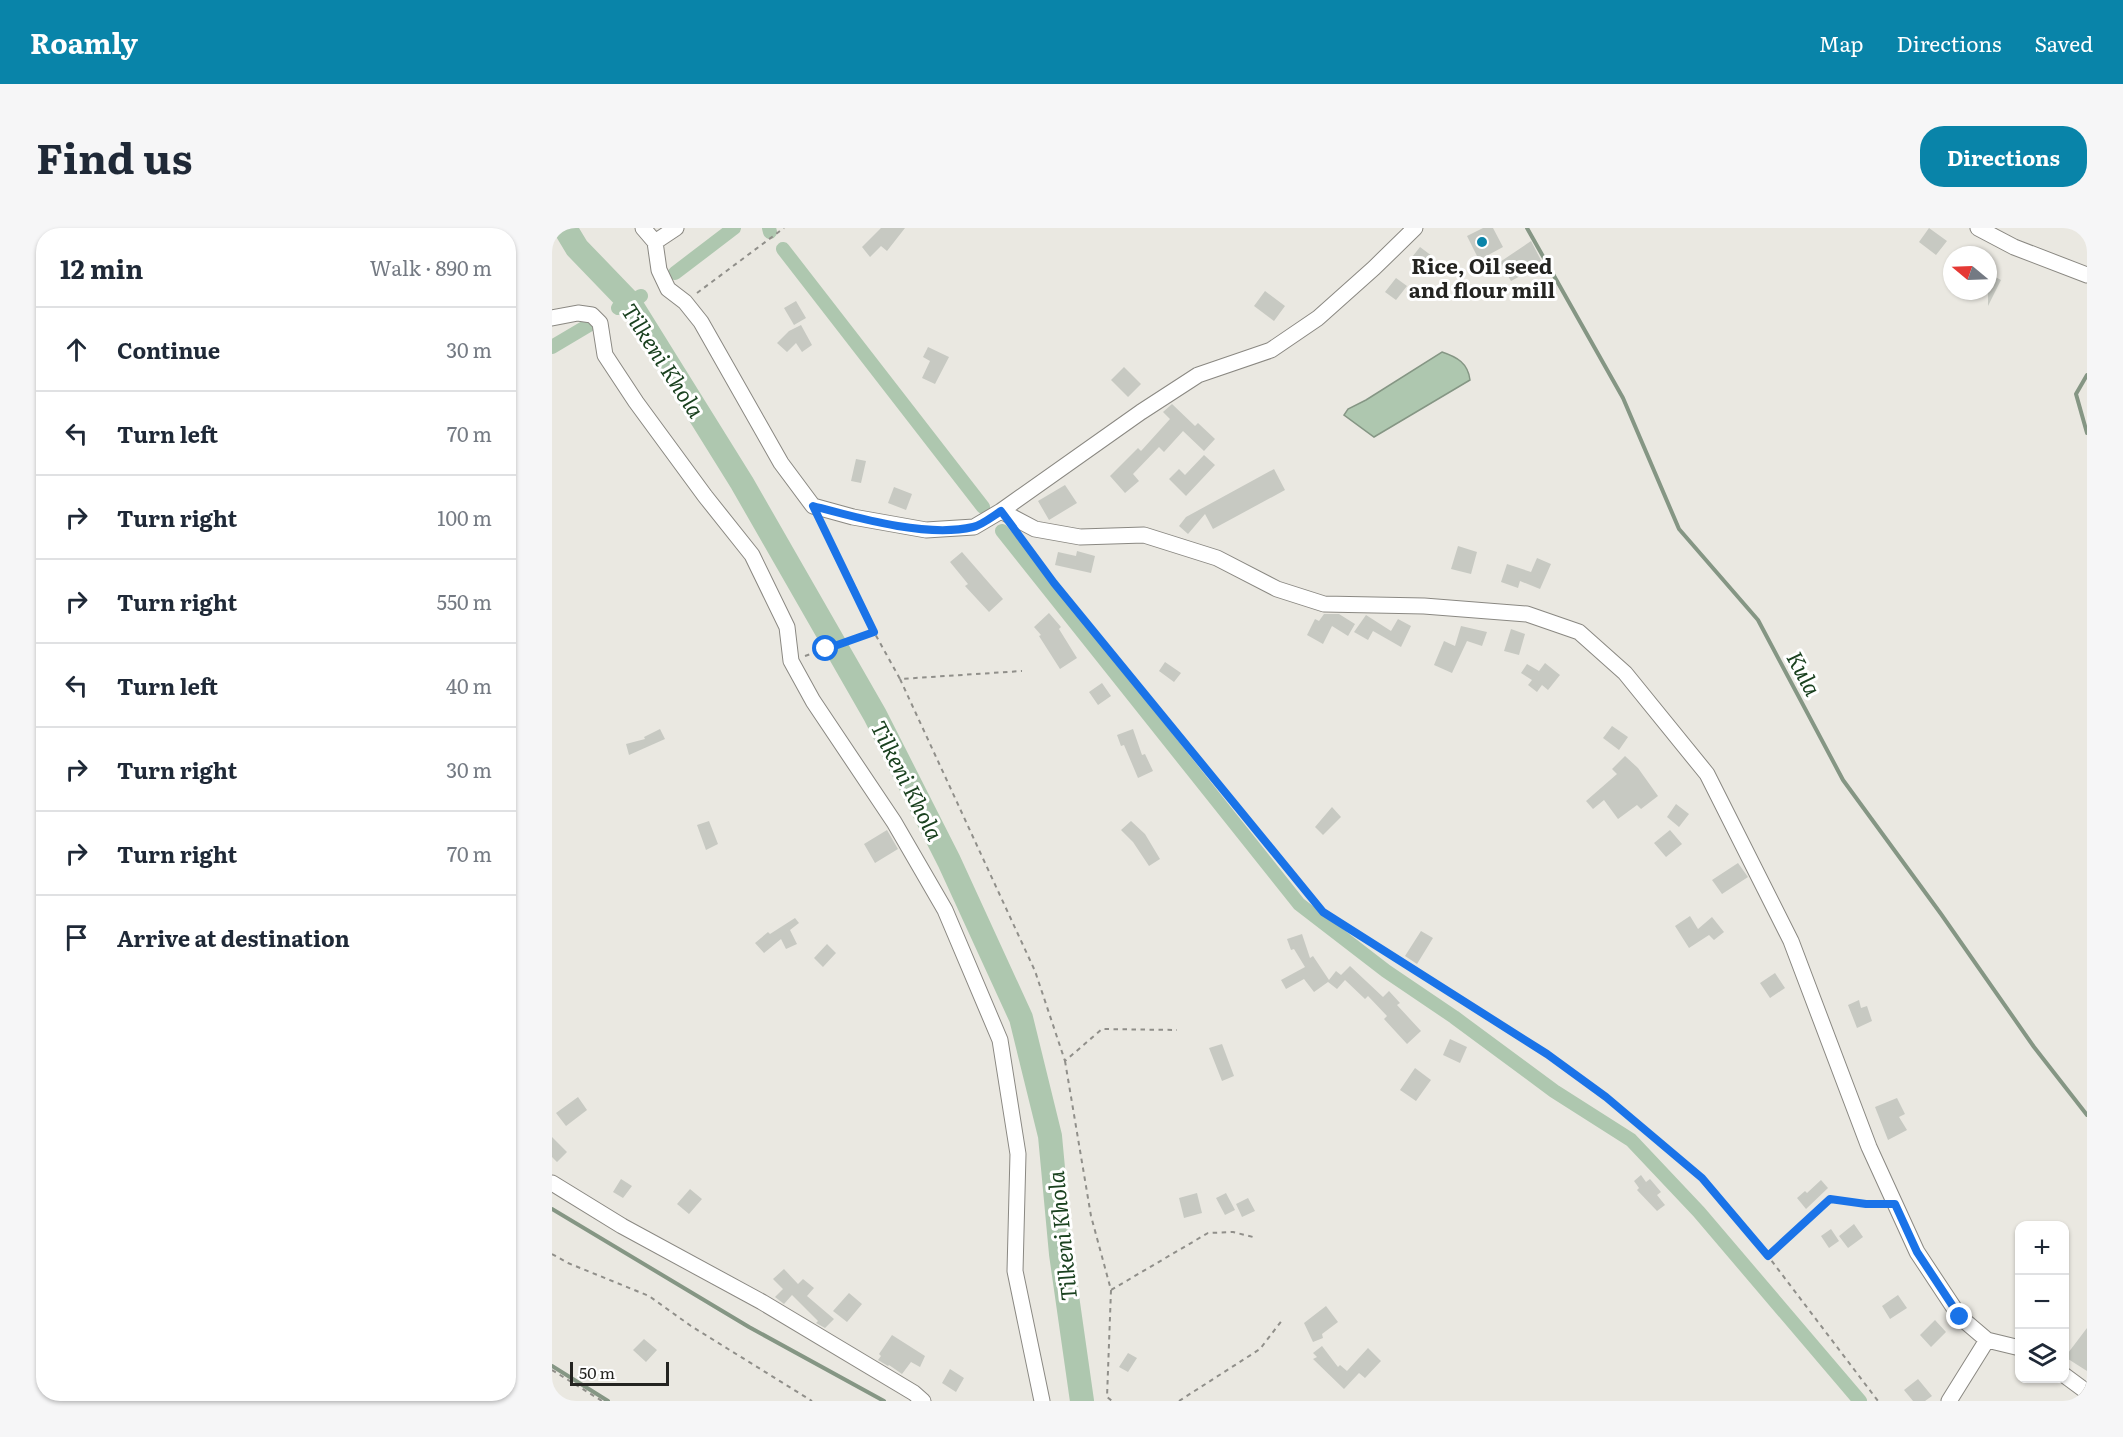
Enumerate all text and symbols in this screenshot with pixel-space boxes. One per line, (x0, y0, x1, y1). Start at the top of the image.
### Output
text: Roamly (30, 21, 138, 63)
text: Map (1819, 27, 1864, 58)
text: Directions (1897, 27, 2002, 58)
text: Saved (2035, 27, 2093, 58)
text: Find us (36, 125, 193, 187)
button: Directions (1920, 126, 2087, 187)
marker: Rice, Oil seed and flour mill (1475, 235, 1489, 249)
north arrow (1943, 246, 1997, 300)
text: 12 min (60, 248, 143, 287)
place label: Rice, Oil seed and flour mill (1409, 249, 1556, 304)
text: Walk · 890 m (370, 252, 492, 282)
water label: Tilkeni Khola (615, 296, 714, 424)
icon: ahead (60, 333, 93, 366)
text: Continue (117, 333, 220, 366)
text: 30 m (446, 334, 492, 364)
icon: left (60, 417, 93, 450)
text: Turn left (117, 417, 218, 450)
text: 70 m (447, 418, 492, 448)
icon: right (60, 501, 93, 534)
text: Turn right (117, 501, 237, 534)
text: 100 m (437, 502, 492, 532)
icon: right (60, 585, 93, 618)
text: Turn right (117, 585, 237, 618)
text: 550 m (437, 586, 492, 616)
route start (812, 635, 838, 661)
water label: Kula (1780, 645, 1831, 701)
icon: left (60, 669, 93, 702)
text: Turn left (117, 669, 218, 702)
text: 40 m (446, 670, 492, 700)
water label: Tilkeni Khola (864, 715, 952, 846)
icon: right (60, 753, 93, 786)
text: Turn right (117, 753, 237, 786)
text: 30 m (446, 754, 492, 784)
icon: right (60, 837, 93, 870)
text: Turn right (117, 837, 237, 870)
text: 70 m (447, 838, 492, 868)
icon: arrive (60, 921, 93, 954)
text: Arrive at destination (117, 921, 350, 954)
water label: Tilkeni Khola (1038, 1169, 1084, 1302)
map controls (2015, 1221, 2069, 1383)
button: + (2015, 1221, 2069, 1275)
button: − (2015, 1275, 2069, 1329)
route end (1946, 1303, 1972, 1329)
button: layers (2015, 1329, 2069, 1383)
scale bar (570, 1359, 669, 1386)
text: 50 m (579, 1360, 615, 1384)

